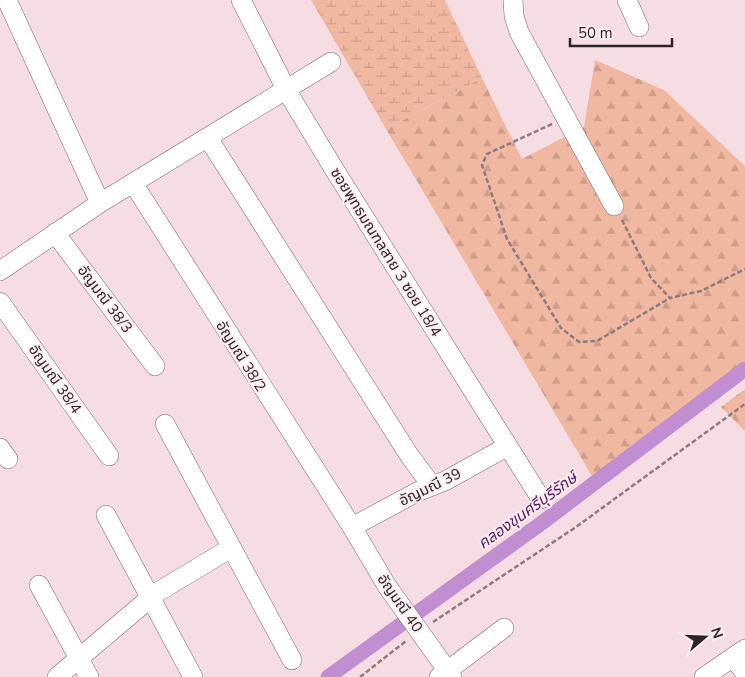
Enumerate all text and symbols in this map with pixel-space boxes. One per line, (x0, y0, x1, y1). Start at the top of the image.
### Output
scale bar (570, 15, 672, 47)
text: 50 m (578, 23, 613, 43)
street label: ซอยพุทธมณฑลสาย 3 ซอย 18/4 (326, 164, 446, 340)
street label: อัญมณี 38/3 (73, 261, 137, 337)
street label: อัญมณี 38/2 (211, 317, 271, 395)
street label: อัญมณี 38/4 (24, 340, 86, 418)
street label: อัญมณี 39 (396, 463, 464, 511)
water label: คลองขุนศรีบุรีรักษ์ (473, 466, 584, 554)
street label: อัญมณี 40 (373, 570, 427, 636)
north arrow (680, 612, 730, 662)
text: N (706, 625, 728, 641)

